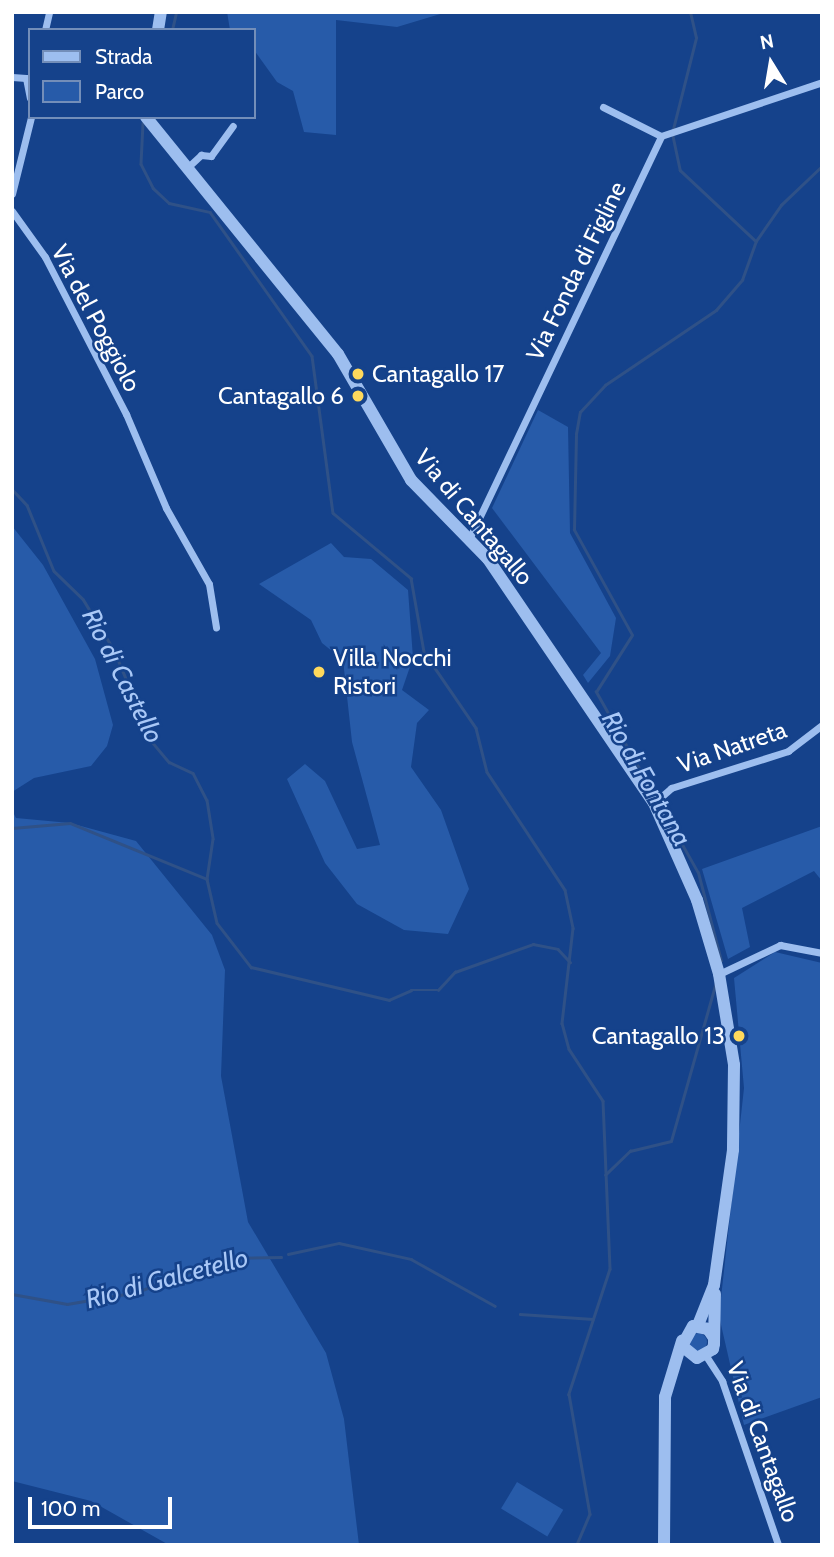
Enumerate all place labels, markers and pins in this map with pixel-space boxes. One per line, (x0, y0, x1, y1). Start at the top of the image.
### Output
place label: Cantagallo 17 (372, 360, 504, 388)
marker: Cantagallo 17 (350, 366, 366, 382)
place label: Cantagallo 6 (218, 382, 344, 410)
marker: Cantagallo 6 (350, 388, 366, 404)
place label: Villa Nocchi Ristori (333, 644, 452, 700)
marker: Villa Nocchi Ristori (311, 664, 327, 680)
place label: Cantagallo 13 (592, 1022, 725, 1050)
marker: Cantagallo 13 (731, 1028, 747, 1044)

